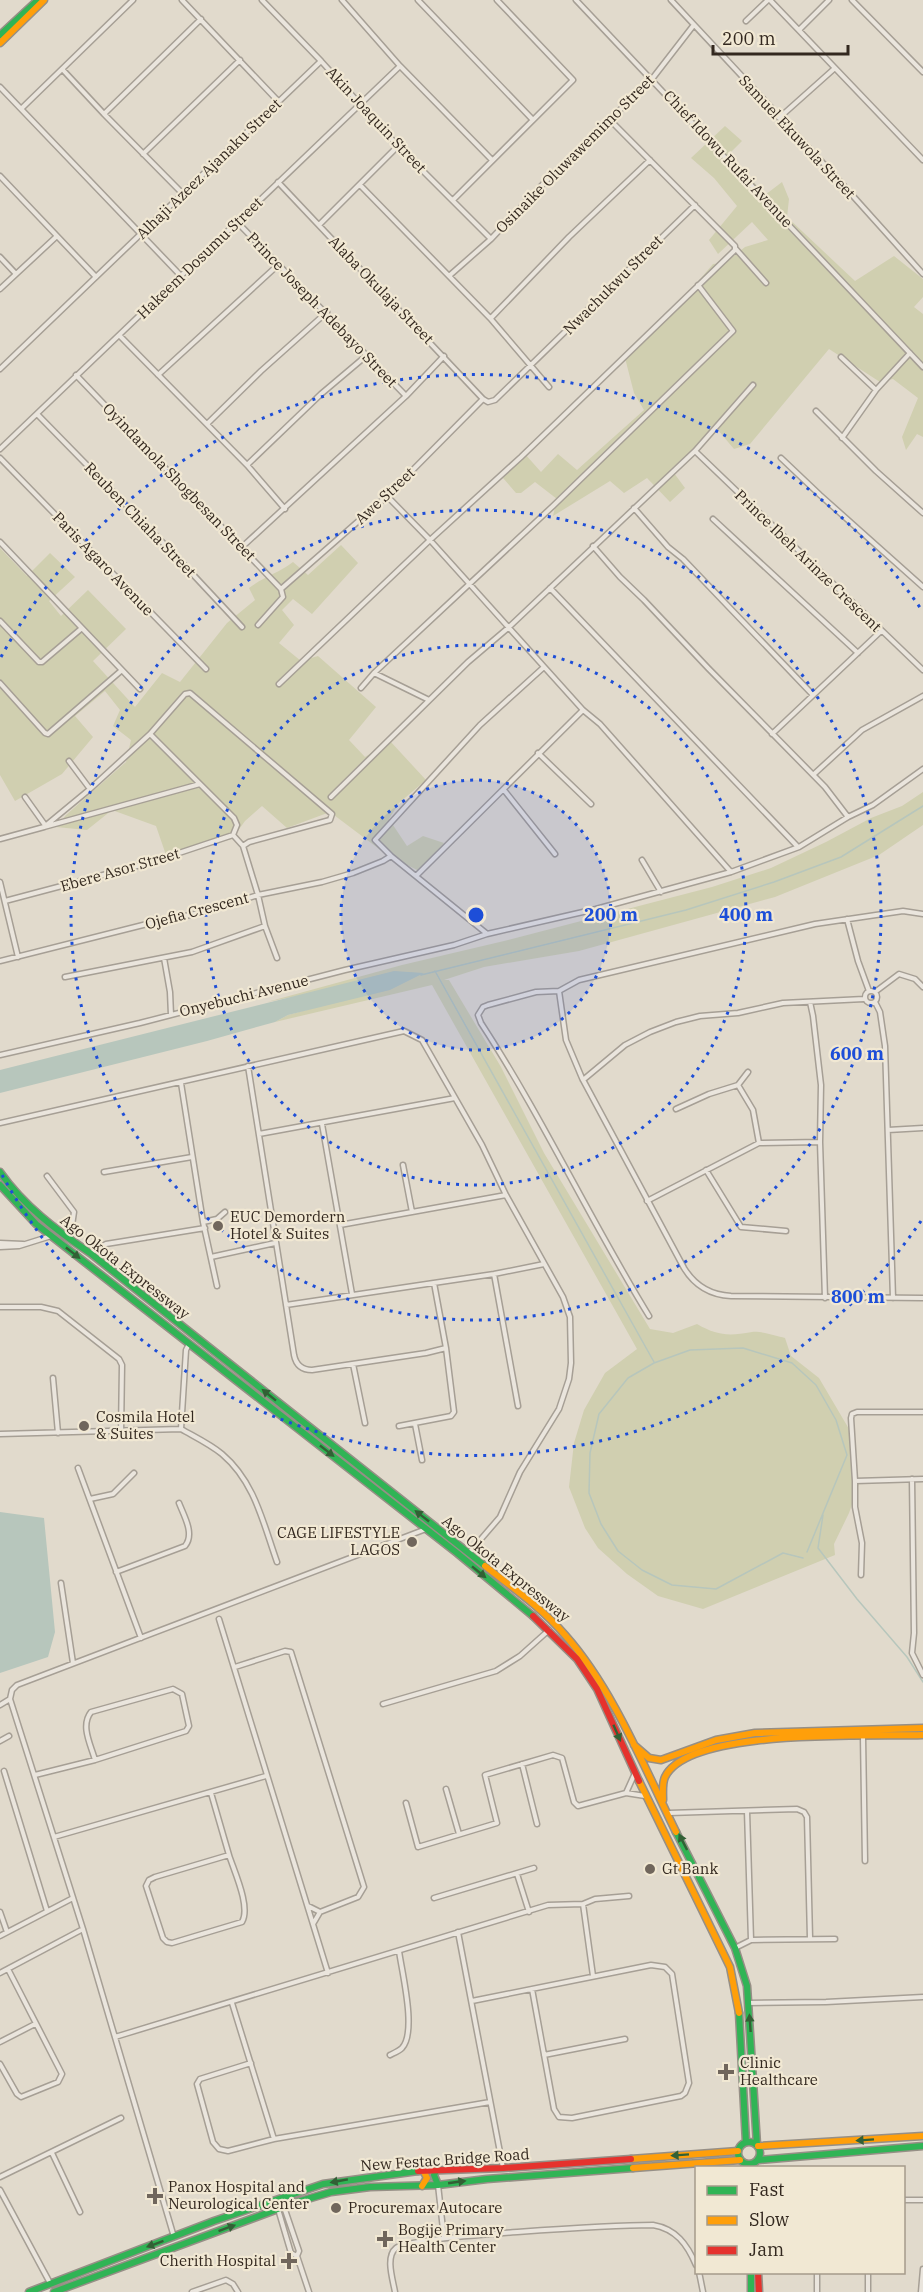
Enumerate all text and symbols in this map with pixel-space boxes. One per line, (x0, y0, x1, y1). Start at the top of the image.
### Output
scale bar (713, 18, 848, 56)
text: 200 m (722, 27, 776, 50)
street label: Akin Joaquin Street (322, 63, 431, 177)
street label: Osinaike Oluwawemimo Street (491, 70, 658, 237)
street label: Samuel Ekuwola Street (735, 71, 860, 203)
street label: Chief Idowu Rufai Avenue (660, 86, 797, 231)
street label: Alhaji Azeez Ajanaku Street (132, 94, 285, 243)
street label: Hakeem Dosumu Street (133, 193, 266, 323)
street label: Prince Joseph Adebayo Street (243, 228, 402, 391)
street label: Nwachukwu Street (559, 231, 666, 338)
street label: Alaba Okulaja Street (325, 232, 438, 348)
street label: Oyindamola Shogbesan Street (99, 399, 260, 565)
street label: Reuben Chiaha Street (81, 458, 200, 581)
street label: Awe Street (351, 463, 419, 528)
street label: Prince Ibeh Arinze Crescent (731, 485, 886, 636)
street label: Paris Agaro Avenue (49, 508, 158, 620)
street label: Ebere Asor Street (58, 843, 182, 896)
street label: Ojefia Crescent (143, 888, 251, 933)
text: 200 m (584, 903, 639, 926)
text: 400 m (719, 903, 774, 926)
centre of rings (466, 905, 486, 925)
street label: Onyebuchi Avenue (177, 970, 310, 1021)
text: 600 m (830, 1042, 885, 1065)
place label: EUC Demordern Hotel & Suites (230, 1207, 346, 1243)
street label: Ago Okota Expressway (57, 1210, 194, 1323)
marker: EUC Demordern Hotel & Suites (211, 1219, 225, 1233)
one-way arrow (66, 1247, 81, 1259)
text: 800 m (831, 1285, 886, 1308)
one-way arrow (262, 1389, 277, 1402)
place label: Cosmila Hotel & Suites (96, 1407, 195, 1443)
marker: Cosmila Hotel & Suites (77, 1419, 91, 1433)
one-way arrow (319, 1444, 334, 1456)
one-way arrow (414, 1510, 430, 1523)
street label: Ago Okota Expressway (439, 1511, 574, 1626)
place label: CAGE LIFESTYLE LAGOS (277, 1523, 400, 1559)
marker: CAGE LIFESTYLE LAGOS (405, 1535, 419, 1549)
one-way arrow (472, 1565, 487, 1577)
one-way arrow (613, 1725, 622, 1742)
one-way arrow (679, 1834, 688, 1851)
place label: Gt Bank (662, 1859, 718, 1878)
marker: Gt Bank (643, 1862, 657, 1876)
one-way arrow (745, 2014, 755, 2033)
place label: Clinic Healthcare (740, 2053, 818, 2089)
marker: Clinic Healthcare (717, 2063, 735, 2081)
one-way arrow (855, 2136, 874, 2145)
street label: New Festac Bridge Road (360, 2144, 530, 2175)
one-way arrow (670, 2150, 689, 2159)
legend (695, 2166, 905, 2274)
place label: Panox Hospital and Neurological Center (168, 2177, 309, 2213)
one-way arrow (330, 2177, 349, 2186)
one-way arrow (448, 2178, 467, 2187)
text: Fast (749, 2178, 784, 2201)
marker: Panox Hospital and Neurological Center (146, 2187, 164, 2205)
place label: Procuremax Autocare (348, 2198, 502, 2217)
marker: Procuremax Autocare (329, 2201, 343, 2215)
text: Slow (749, 2208, 789, 2231)
place label: Bogije Primary Health Center (398, 2220, 504, 2256)
one-way arrow (218, 2223, 236, 2232)
marker: Bogije Primary Health Center (376, 2230, 394, 2248)
text: Jam (749, 2238, 784, 2261)
one-way arrow (146, 2239, 164, 2249)
place label: Cherith Hospital (160, 2251, 276, 2270)
marker: Cherith Hospital (280, 2252, 298, 2270)

